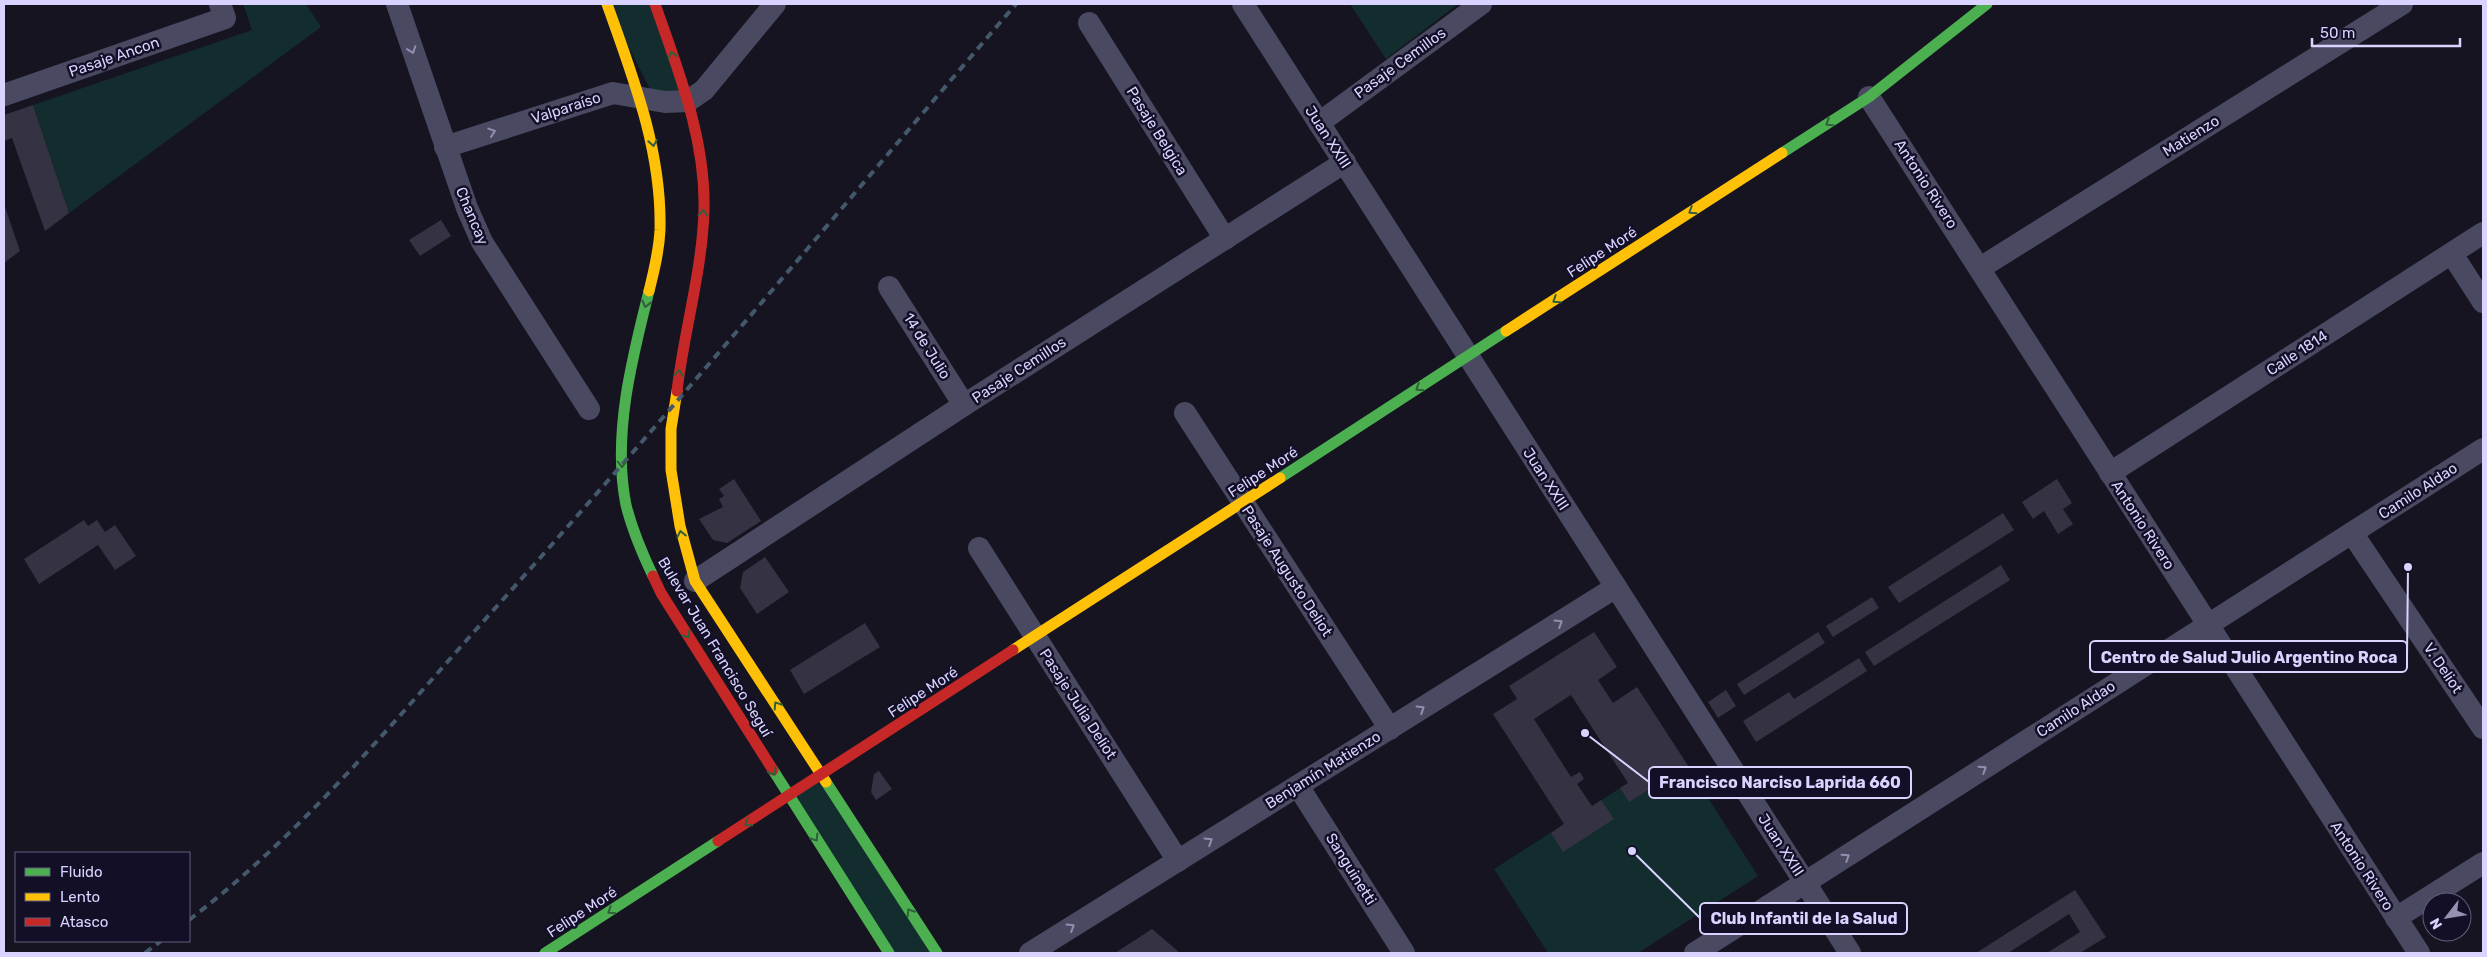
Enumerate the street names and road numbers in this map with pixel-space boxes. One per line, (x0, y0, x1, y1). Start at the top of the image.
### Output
street label: Pasaje Cemillos (1351, 24, 1450, 102)
street label: Pasaje Ancon (66, 33, 162, 81)
street label: Pasaje Belgica (1123, 83, 1191, 179)
street label: Valparaíso (529, 88, 603, 128)
street label: Juan XXIII (1301, 102, 1355, 172)
street label: Matienzo (2159, 112, 2223, 160)
street label: Antonio Rivero (1891, 136, 1961, 232)
street label: Chancay (452, 184, 492, 248)
street label: Felipe Moré (1564, 223, 1640, 281)
street label: 14 de Julio (900, 310, 954, 382)
street label: Calle 1814 (2263, 327, 2331, 379)
street label: Pasaje Cemillos (969, 333, 1070, 407)
street label: Felipe Moré (1225, 443, 1301, 501)
street label: Juan XXIII (1519, 444, 1573, 514)
street label: Camilo Aldao (2375, 459, 2461, 523)
street label: Antonio Rivero (2108, 477, 2178, 573)
street label: Pasaje Augusto Deliot (1238, 502, 1336, 640)
street label: Bulevar Juan Francisco Seguí (654, 554, 777, 741)
street label: V. Deliot (2420, 639, 2466, 697)
street label: Pasaje Julia Deliot (1036, 645, 1120, 763)
street label: Felipe Moré (885, 663, 961, 721)
street label: Camilo Aldao (2033, 677, 2119, 741)
street label: Benjamín Matienzo (1262, 727, 1384, 813)
street label: Juan XXIII (1754, 810, 1808, 880)
street label: Antonio Rivero (2327, 818, 2397, 914)
street label: Sanguinetti (1322, 830, 1380, 908)
street label: Felipe Moré (544, 883, 620, 941)

